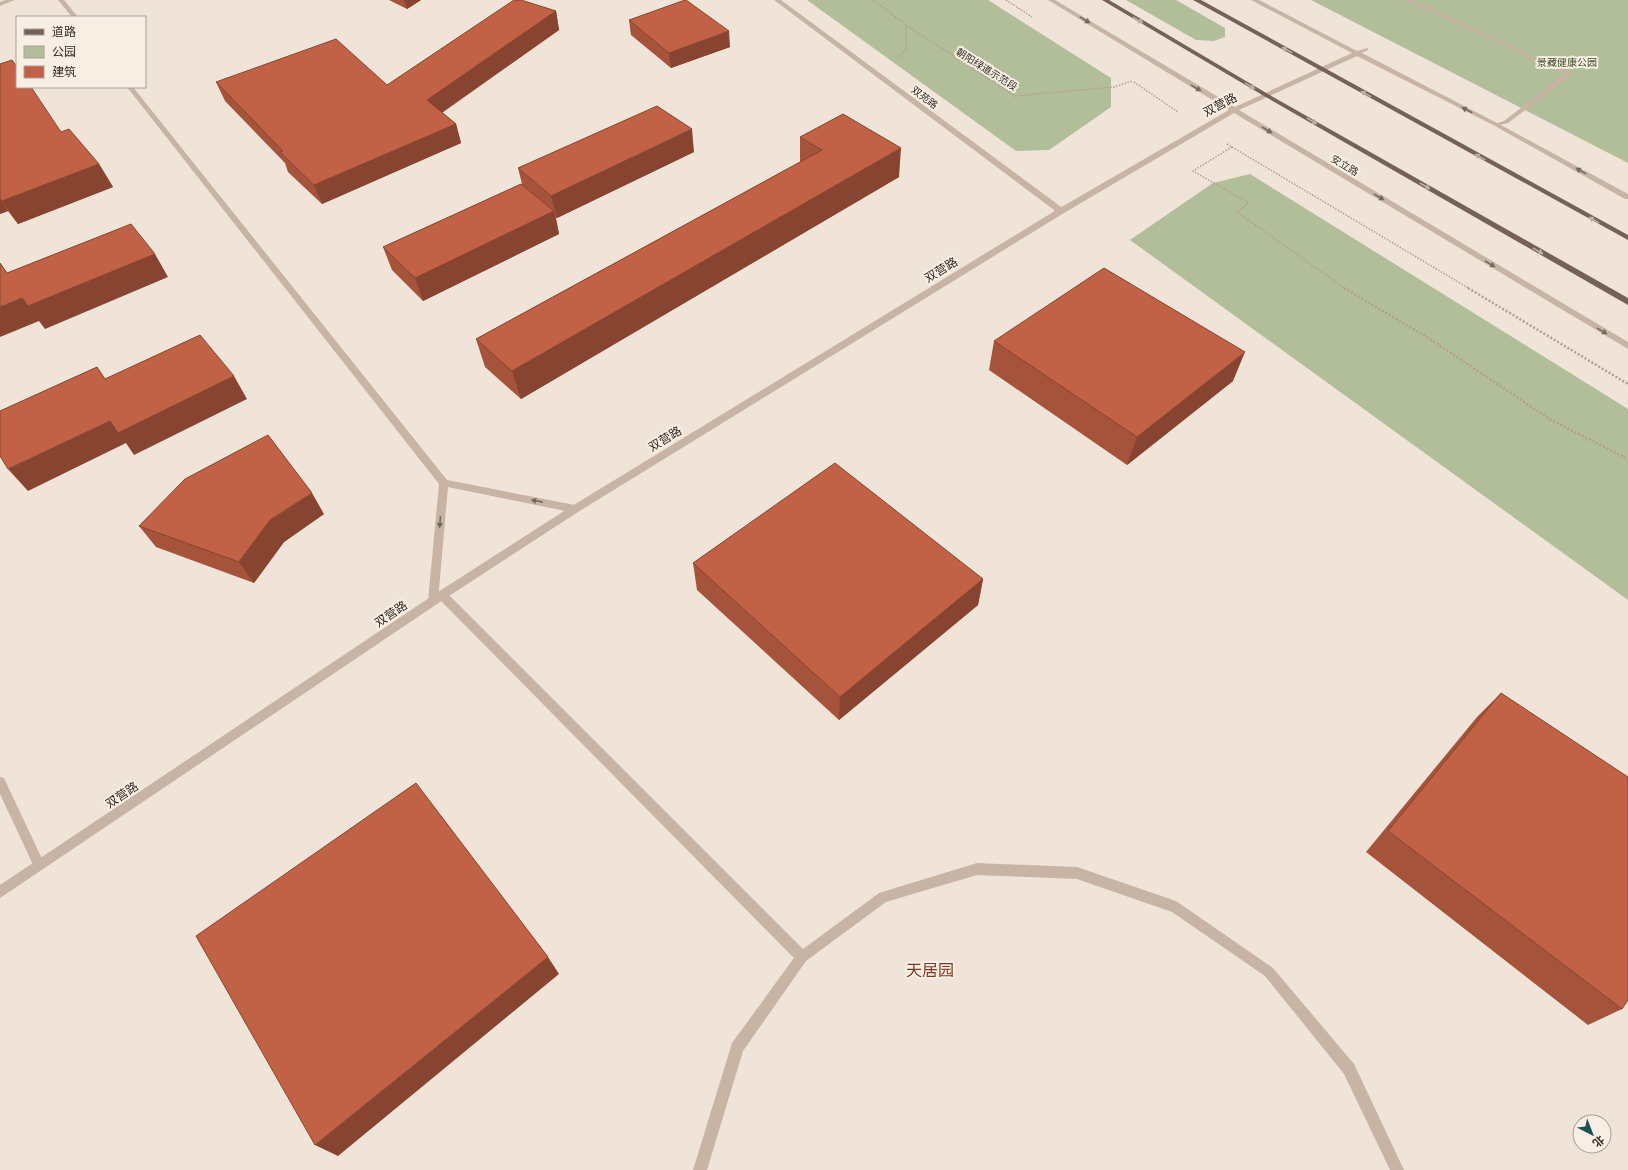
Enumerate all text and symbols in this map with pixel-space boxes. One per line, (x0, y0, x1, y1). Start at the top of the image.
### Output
legend (16, 16, 146, 88)
one-way arrow (1132, 16, 1144, 23)
one-way arrow (1079, 17, 1091, 24)
text: 道路 (52, 25, 76, 39)
text: 公园 (52, 45, 76, 59)
street label: 朝阳绿道示范段 (954, 46, 1019, 93)
one-way arrow (1281, 46, 1293, 53)
park label: 景藏健康公园 (1537, 57, 1597, 68)
text: 建筑 (52, 65, 76, 79)
one-way arrow (1244, 82, 1256, 89)
street label: 双苑路 (909, 84, 940, 111)
one-way arrow (1190, 84, 1202, 91)
street label: 双营路 (1201, 90, 1239, 120)
one-way arrow (1361, 90, 1372, 97)
one-way arrow (1461, 107, 1473, 113)
one-way arrow (1306, 118, 1318, 125)
one-way arrow (1261, 127, 1273, 134)
street label: 安立路 (1329, 153, 1360, 178)
one-way arrow (1474, 153, 1486, 160)
one-way arrow (1576, 168, 1587, 175)
one-way arrow (1419, 183, 1431, 189)
one-way arrow (1373, 194, 1385, 201)
one-way arrow (1588, 216, 1600, 223)
one-way arrow (1532, 247, 1544, 254)
street label: 双营路 (922, 255, 960, 285)
one-way arrow (1485, 260, 1495, 268)
one-way arrow (1596, 327, 1608, 334)
street label: 双营路 (646, 424, 684, 454)
one-way arrow (530, 498, 543, 504)
one-way arrow (437, 516, 444, 528)
street label: 双营路 (372, 598, 410, 630)
street label: 双营路 (103, 779, 141, 811)
district label: 天居园 (906, 962, 954, 979)
north arrow (1572, 1114, 1612, 1154)
text: 北 (1591, 1133, 1607, 1150)

